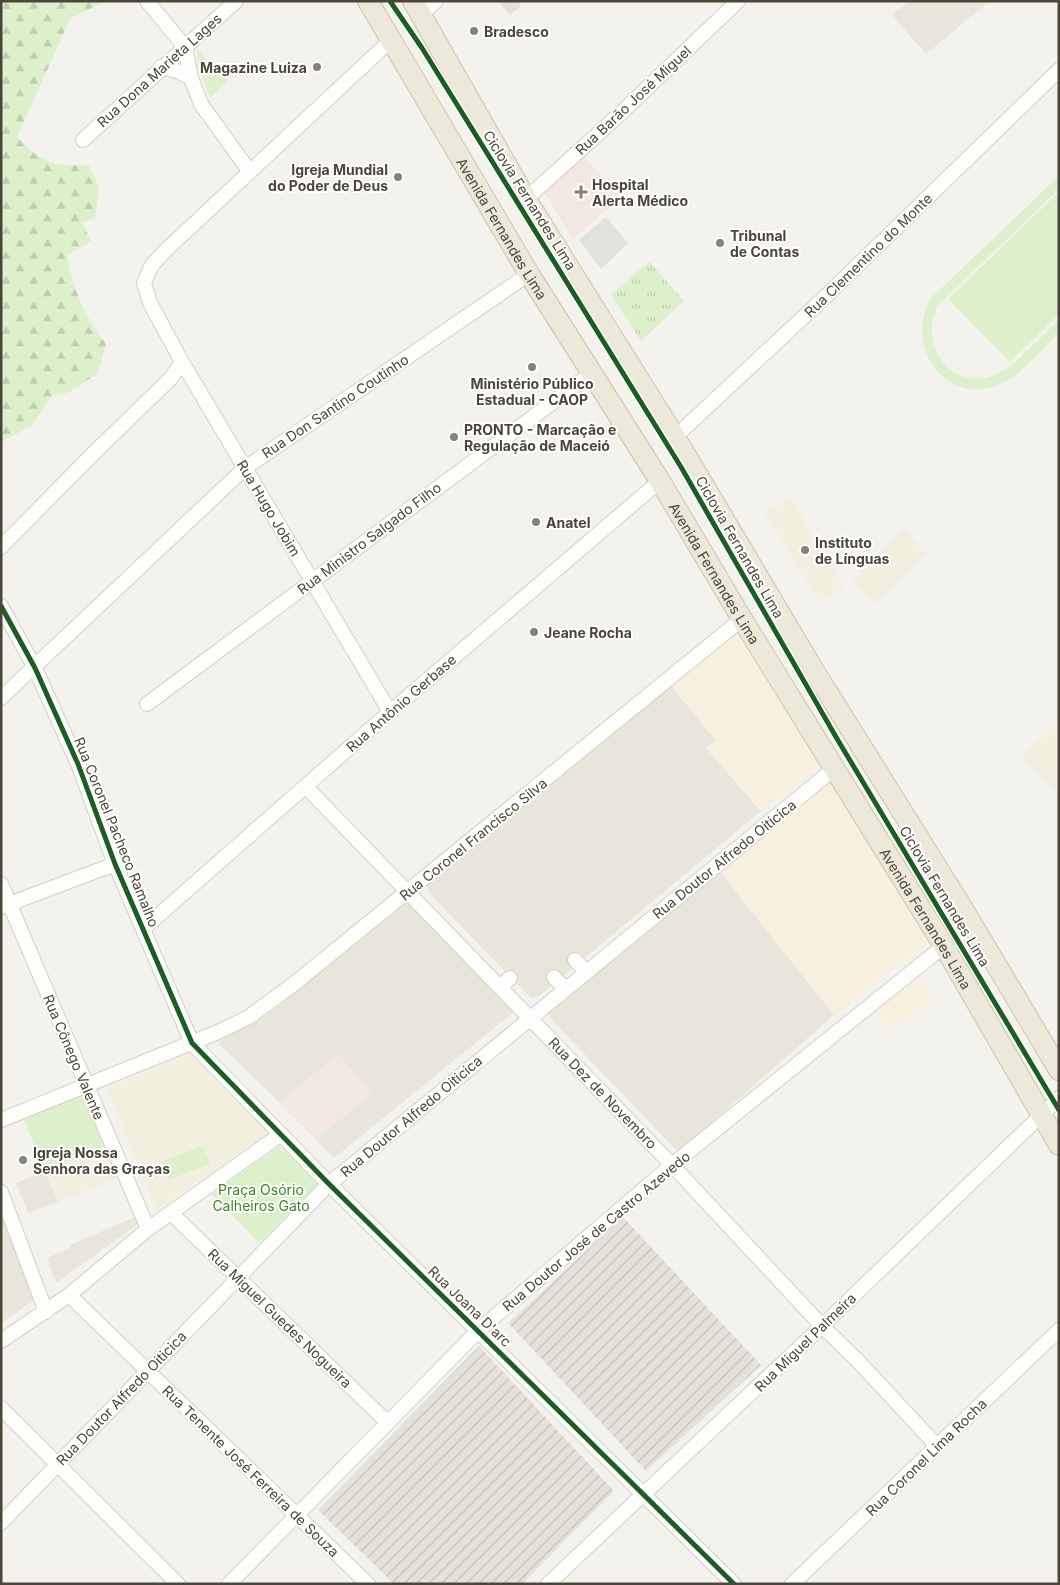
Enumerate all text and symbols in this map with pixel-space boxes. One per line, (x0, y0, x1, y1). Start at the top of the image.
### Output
street label: Rua Dona Marieta Lages (93, 10, 225, 130)
place label: Bradesco (484, 23, 549, 40)
marker: Bradesco (468, 25, 480, 37)
street label: Rua Barão José Miguel (572, 42, 694, 158)
place label: Magazine Luiza (200, 59, 307, 76)
marker: Magazine Luiza (311, 61, 323, 73)
street label: Ciclovia Fernandes Lima (480, 127, 580, 273)
street label: Avenida Fernandes Lima (454, 154, 551, 302)
place label: Igreja Mundial do Poder de Deus (268, 161, 388, 194)
marker: Igreja Mundial do Poder de Deus (392, 171, 404, 183)
place label: Hospital Alerta Médico (592, 176, 688, 209)
marker: Hospital Alerta Médico (574, 185, 588, 199)
street label: Rua Clementino do Monte (801, 190, 935, 320)
place label: Tribunal de Contas (730, 227, 799, 260)
marker: Tribunal de Contas (714, 237, 726, 249)
street label: Rua Don Santino Coutinho (258, 350, 412, 462)
marker: Ministério Público Estadual - CAOP (526, 361, 538, 373)
place label: Ministério Público Estadual - CAOP (470, 375, 594, 408)
place label: PRONTO - Marcação e Regulação de Maceió (464, 421, 616, 454)
marker: PRONTO - Marcação e Regulação de Maceió (448, 431, 460, 443)
street label: Rua Hugo Jobim (234, 457, 304, 559)
street label: Ciclovia Fernandes Lima (692, 473, 788, 621)
street label: Rua Ministro Salgado Filho (294, 478, 444, 598)
street label: Avenida Fernandes Lima (666, 499, 764, 647)
place label: Anatel (546, 514, 590, 531)
marker: Anatel (530, 516, 542, 528)
place label: Instituto de Línguas (815, 534, 890, 567)
marker: Instituto de Línguas (799, 544, 811, 556)
place label: Jeane Rocha (544, 624, 632, 641)
marker: Jeane Rocha (528, 626, 540, 638)
street label: Rua Antônio Gerbase (343, 651, 459, 755)
street label: Rua Coronel Pacheco Ramalho (71, 734, 163, 930)
street label: Rua Coronel Francisco Silva (396, 774, 550, 904)
street label: Rua Doutor Alfredo Oiticica (649, 796, 799, 922)
street label: Ciclovia Fernandes Lima (896, 822, 994, 970)
street label: Avenida Fernandes Lima (877, 845, 975, 992)
street label: Rua Cônego Valente (40, 992, 108, 1122)
street label: Rua Dez de Novembro (545, 1034, 661, 1152)
street label: Rua Doutor Alfredo Oiticica (337, 1052, 485, 1180)
place label: Igreja Nossa Senhora das Graças (33, 1144, 170, 1177)
street label: Rua Doutor José de Castro Azevedo (499, 1147, 693, 1315)
marker: Igreja Nossa Senhora das Graças (17, 1154, 29, 1166)
park label: Praça Osório Calheiros Gato (212, 1181, 310, 1214)
street label: Rua Miguel Guedes Nogueira (205, 1245, 355, 1391)
street label: Rua Joana D'arc (425, 1262, 515, 1350)
street label: Rua Miguel Palmeira (751, 1289, 859, 1395)
street label: Rua Doutor Alfredo Oiticica (52, 1327, 190, 1469)
street label: Rua Tenente José Ferreira de Souza (159, 1382, 343, 1560)
street label: Rua Coronel Lima Rocha (862, 1395, 990, 1519)

